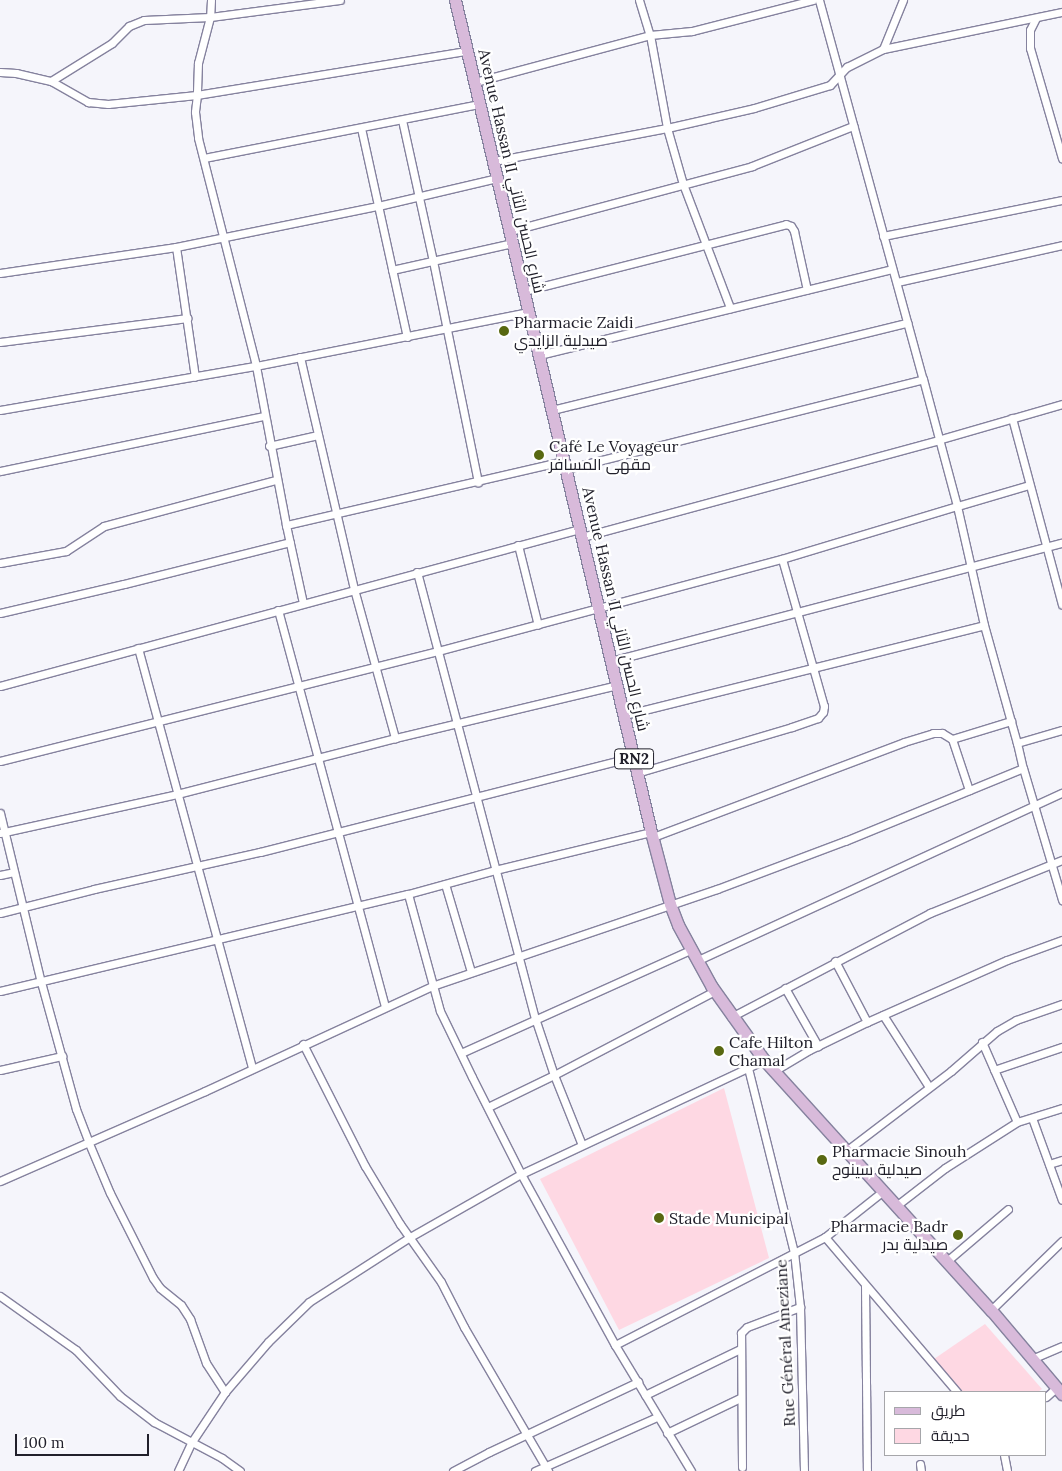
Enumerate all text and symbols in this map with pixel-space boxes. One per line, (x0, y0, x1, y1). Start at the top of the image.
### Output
street label: Avenue Hassan II شارع الحسن الثاني (475, 47, 549, 295)
place label: Pharmacie Zaidi صيدلية الزايدي (514, 312, 633, 350)
marker: Pharmacie Zaidi صيدلية الزايدي (498, 325, 510, 337)
place label: Café Le Voyageur مقهى المسافر (549, 436, 678, 474)
marker: Café Le Voyageur مقهى المسافر (533, 449, 545, 461)
street label: Avenue Hassan II شارع الحسن الثاني (579, 485, 653, 733)
road number: RN2 (614, 746, 654, 772)
place label: Cafe Hilton Chamal (729, 1032, 813, 1070)
marker: Cafe Hilton Chamal (713, 1045, 725, 1057)
place label: Pharmacie Sinouh صيدلية سينوح (832, 1141, 966, 1179)
marker: Pharmacie Sinouh صيدلية سينوح (816, 1154, 828, 1166)
place label: Stade Municipal (669, 1208, 789, 1228)
marker: Stade Municipal (653, 1212, 665, 1224)
place label: Pharmacie Badr صيدلية بدر (830, 1216, 948, 1254)
marker: Pharmacie Badr صيدلية بدر (952, 1229, 964, 1241)
street label: Rue Général Ameziane (771, 1259, 799, 1427)
legend (884, 1391, 1047, 1456)
text: طريق (931, 1401, 965, 1420)
scale bar (18, 1424, 151, 1456)
text: حديقة (931, 1426, 970, 1445)
text: 100 m (23, 1433, 64, 1452)

